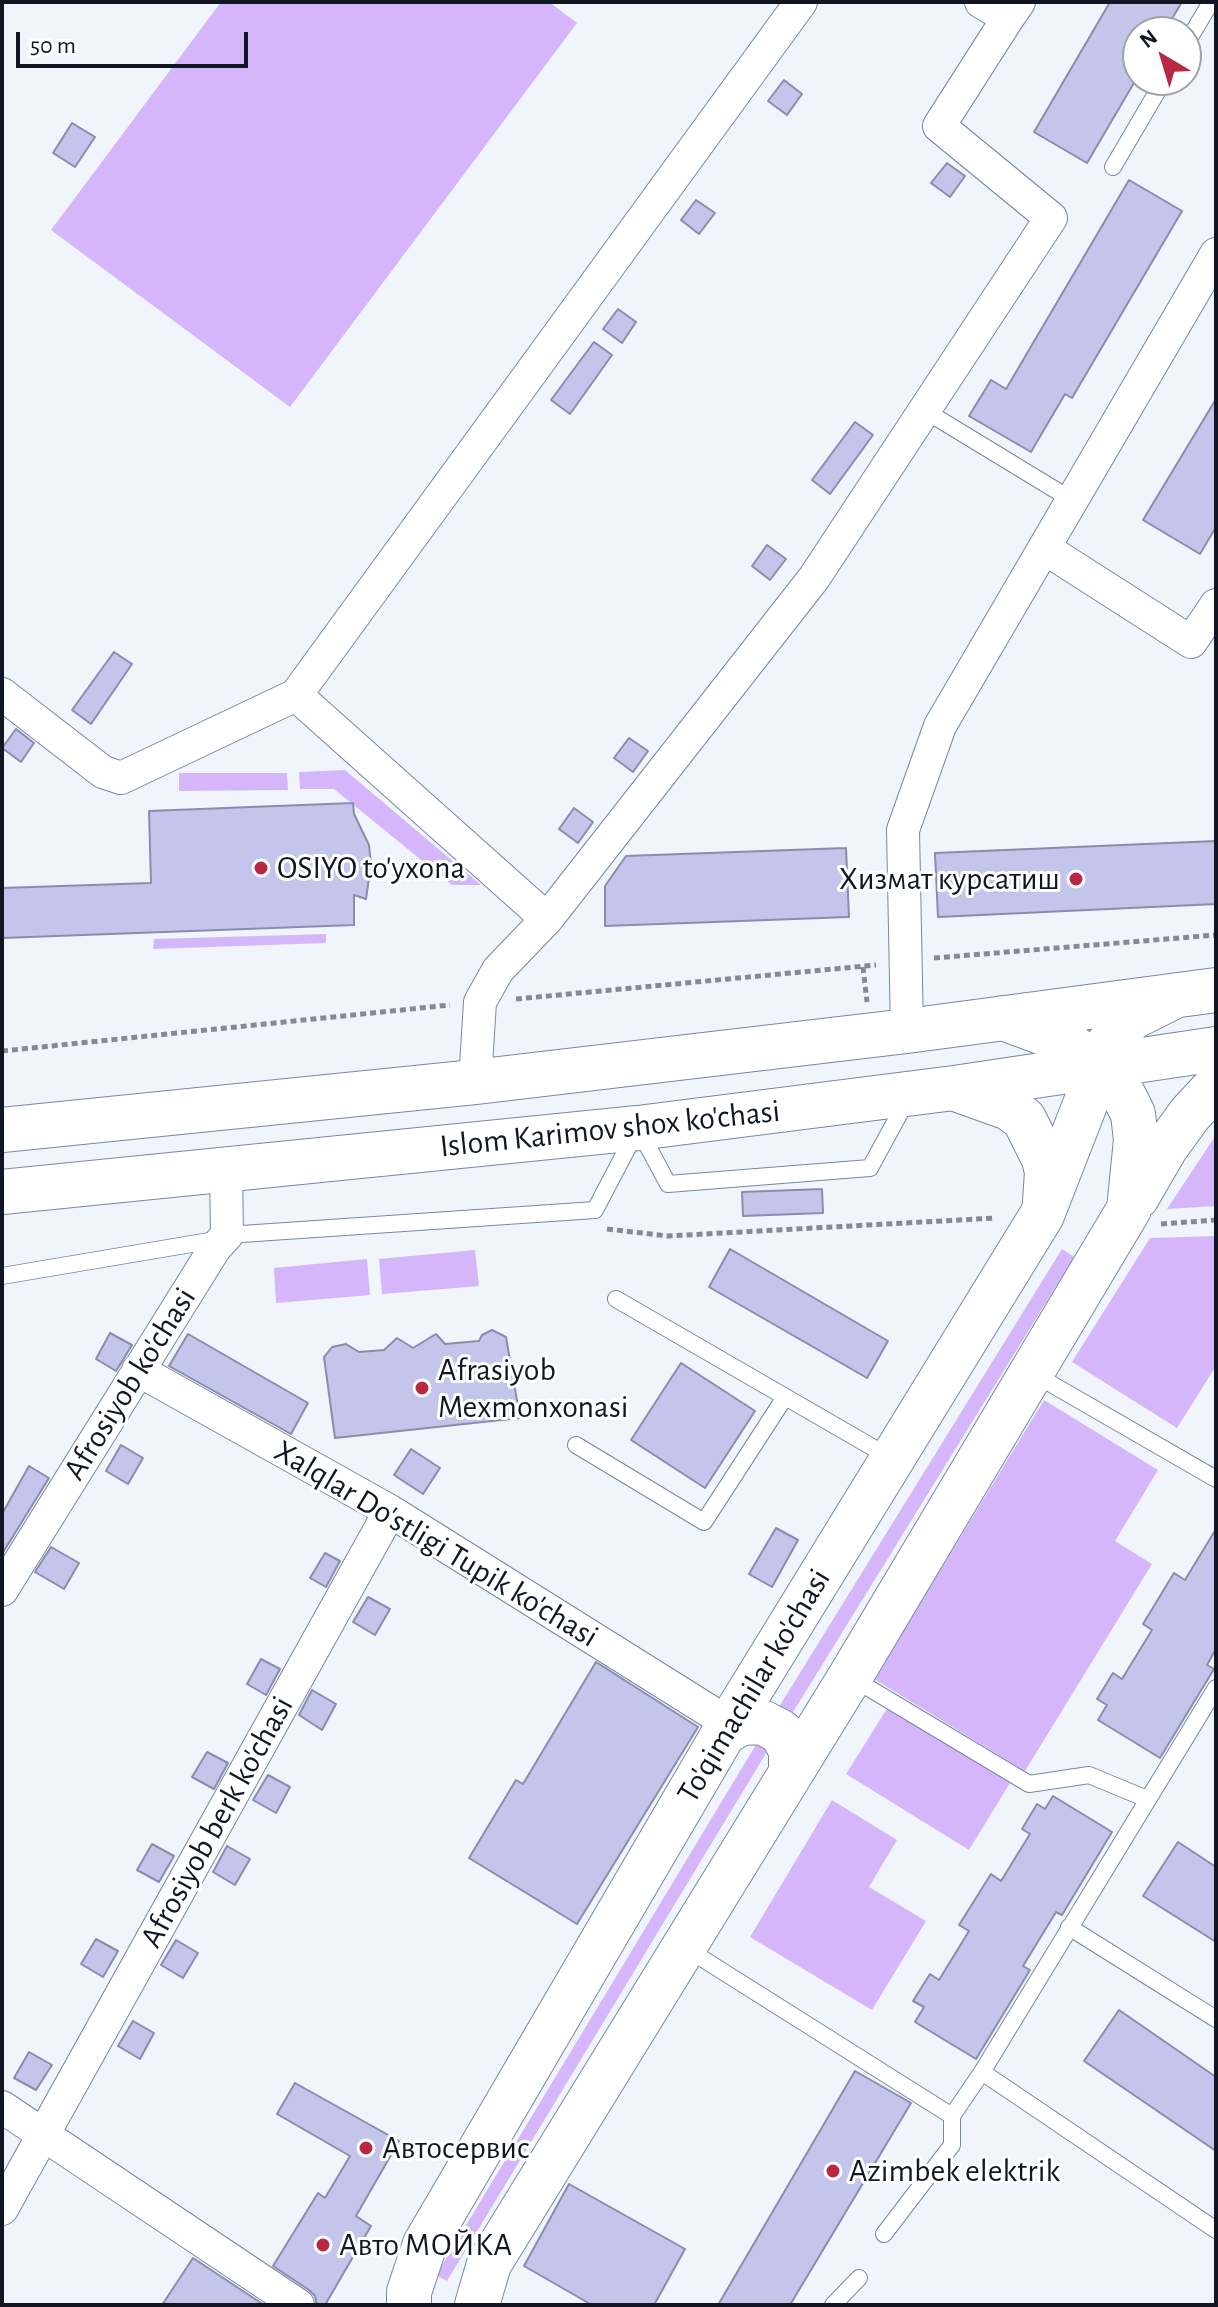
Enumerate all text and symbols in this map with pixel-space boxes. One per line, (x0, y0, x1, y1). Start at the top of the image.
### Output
scale bar (20, 16, 252, 66)
north arrow (1122, 16, 1202, 96)
text: N (1136, 25, 1161, 52)
text: 50 m (30, 34, 76, 58)
place label: OSIYO to'yxona (277, 849, 465, 887)
marker: OSIYO to'yxona (252, 859, 270, 877)
place label: Хизмат курсатиш (839, 860, 1060, 898)
marker: Хизмат курсатиш (1067, 870, 1085, 888)
street label: Islom Karimov shox ko'chasi (438, 1092, 782, 1166)
street label: Afrosiyob ko'chasi (55, 1281, 205, 1487)
place label: Afrasiyob Mexmonxonasi (438, 1351, 628, 1426)
marker: Afrasiyob Mexmonxonasi (413, 1379, 431, 1397)
street label: Xalqlar Do'stligi Tupik ko'chasi (267, 1432, 605, 1656)
street label: To'qimachilar ko'chasi (669, 1562, 839, 1810)
street label: Afrosiyob berk ko'chasi (132, 1690, 302, 1954)
place label: Автосервис (382, 2129, 530, 2167)
marker: Автосервис (357, 2139, 375, 2157)
place label: Azimbek elektrik (849, 2152, 1060, 2190)
marker: Azimbek elektrik (824, 2162, 842, 2180)
place label: Авто МОЙКА (339, 2226, 512, 2264)
marker: Авто МОЙКА (314, 2236, 332, 2254)

